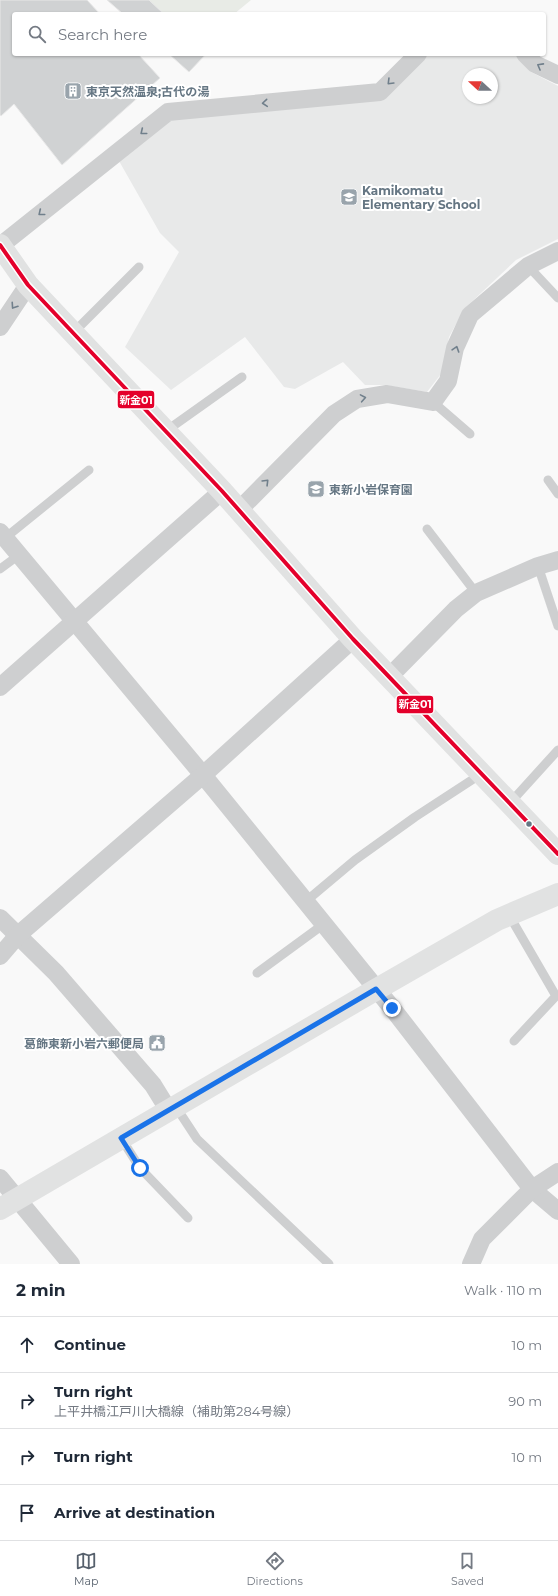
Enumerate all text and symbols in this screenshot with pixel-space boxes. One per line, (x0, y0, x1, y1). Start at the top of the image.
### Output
search box (12, 12, 546, 56)
icon: search (26, 23, 48, 45)
text: Search here (58, 25, 147, 44)
one-way arrow (537, 64, 545, 71)
north arrow (462, 68, 498, 104)
one-way arrow (387, 77, 395, 85)
building icon: 東京天然温泉;古代の湯 (63, 81, 83, 101)
place label: 東京天然温泉;古代の湯 (86, 84, 209, 99)
one-way arrow (262, 98, 268, 107)
one-way arrow (140, 127, 147, 134)
place label: Kamikomatu Elementary School (362, 183, 480, 212)
school or university icon: Kamikomatu Elementary School (339, 187, 359, 207)
one-way arrow (39, 209, 46, 216)
one-way arrow (11, 302, 19, 309)
one-way arrow (451, 345, 460, 352)
line badge: 新金01 (117, 390, 155, 409)
text: 新金01 (119, 393, 153, 407)
one-way arrow (360, 394, 366, 403)
one-way arrow (262, 479, 269, 487)
school or university icon: 東新小岩保育園 (306, 479, 326, 499)
place label: 東新小岩保育園 (329, 482, 413, 497)
line badge: 新金01 (396, 695, 434, 714)
text: 新金01 (398, 697, 432, 711)
unlabelled marker (524, 819, 534, 829)
route end (383, 999, 401, 1017)
public building icon: 葛飾東新小岩六郵便局 (147, 1033, 167, 1053)
place label: 葛飾東新小岩六郵便局 (24, 1036, 144, 1051)
route start (131, 1159, 149, 1177)
text: 2 min (16, 1280, 66, 1300)
text: Walk · 110 m (464, 1282, 542, 1298)
icon: ahead (16, 1334, 38, 1356)
text: Continue (54, 1335, 126, 1354)
text: 10 m (512, 1337, 542, 1353)
text: Turn right (54, 1382, 133, 1401)
icon: right (16, 1390, 38, 1412)
text: 90 m (508, 1393, 542, 1409)
text: 上平井橋江戸川大橋線（補助第284号線） (54, 1403, 299, 1419)
icon: right (16, 1446, 38, 1468)
text: Turn right (54, 1447, 133, 1466)
text: 10 m (512, 1449, 542, 1465)
icon: arrive (16, 1502, 38, 1524)
text: Arrive at destination (54, 1503, 215, 1522)
tab: Map (74, 1550, 98, 1588)
tab: Directions (247, 1550, 303, 1588)
tab: Saved (451, 1550, 484, 1588)

